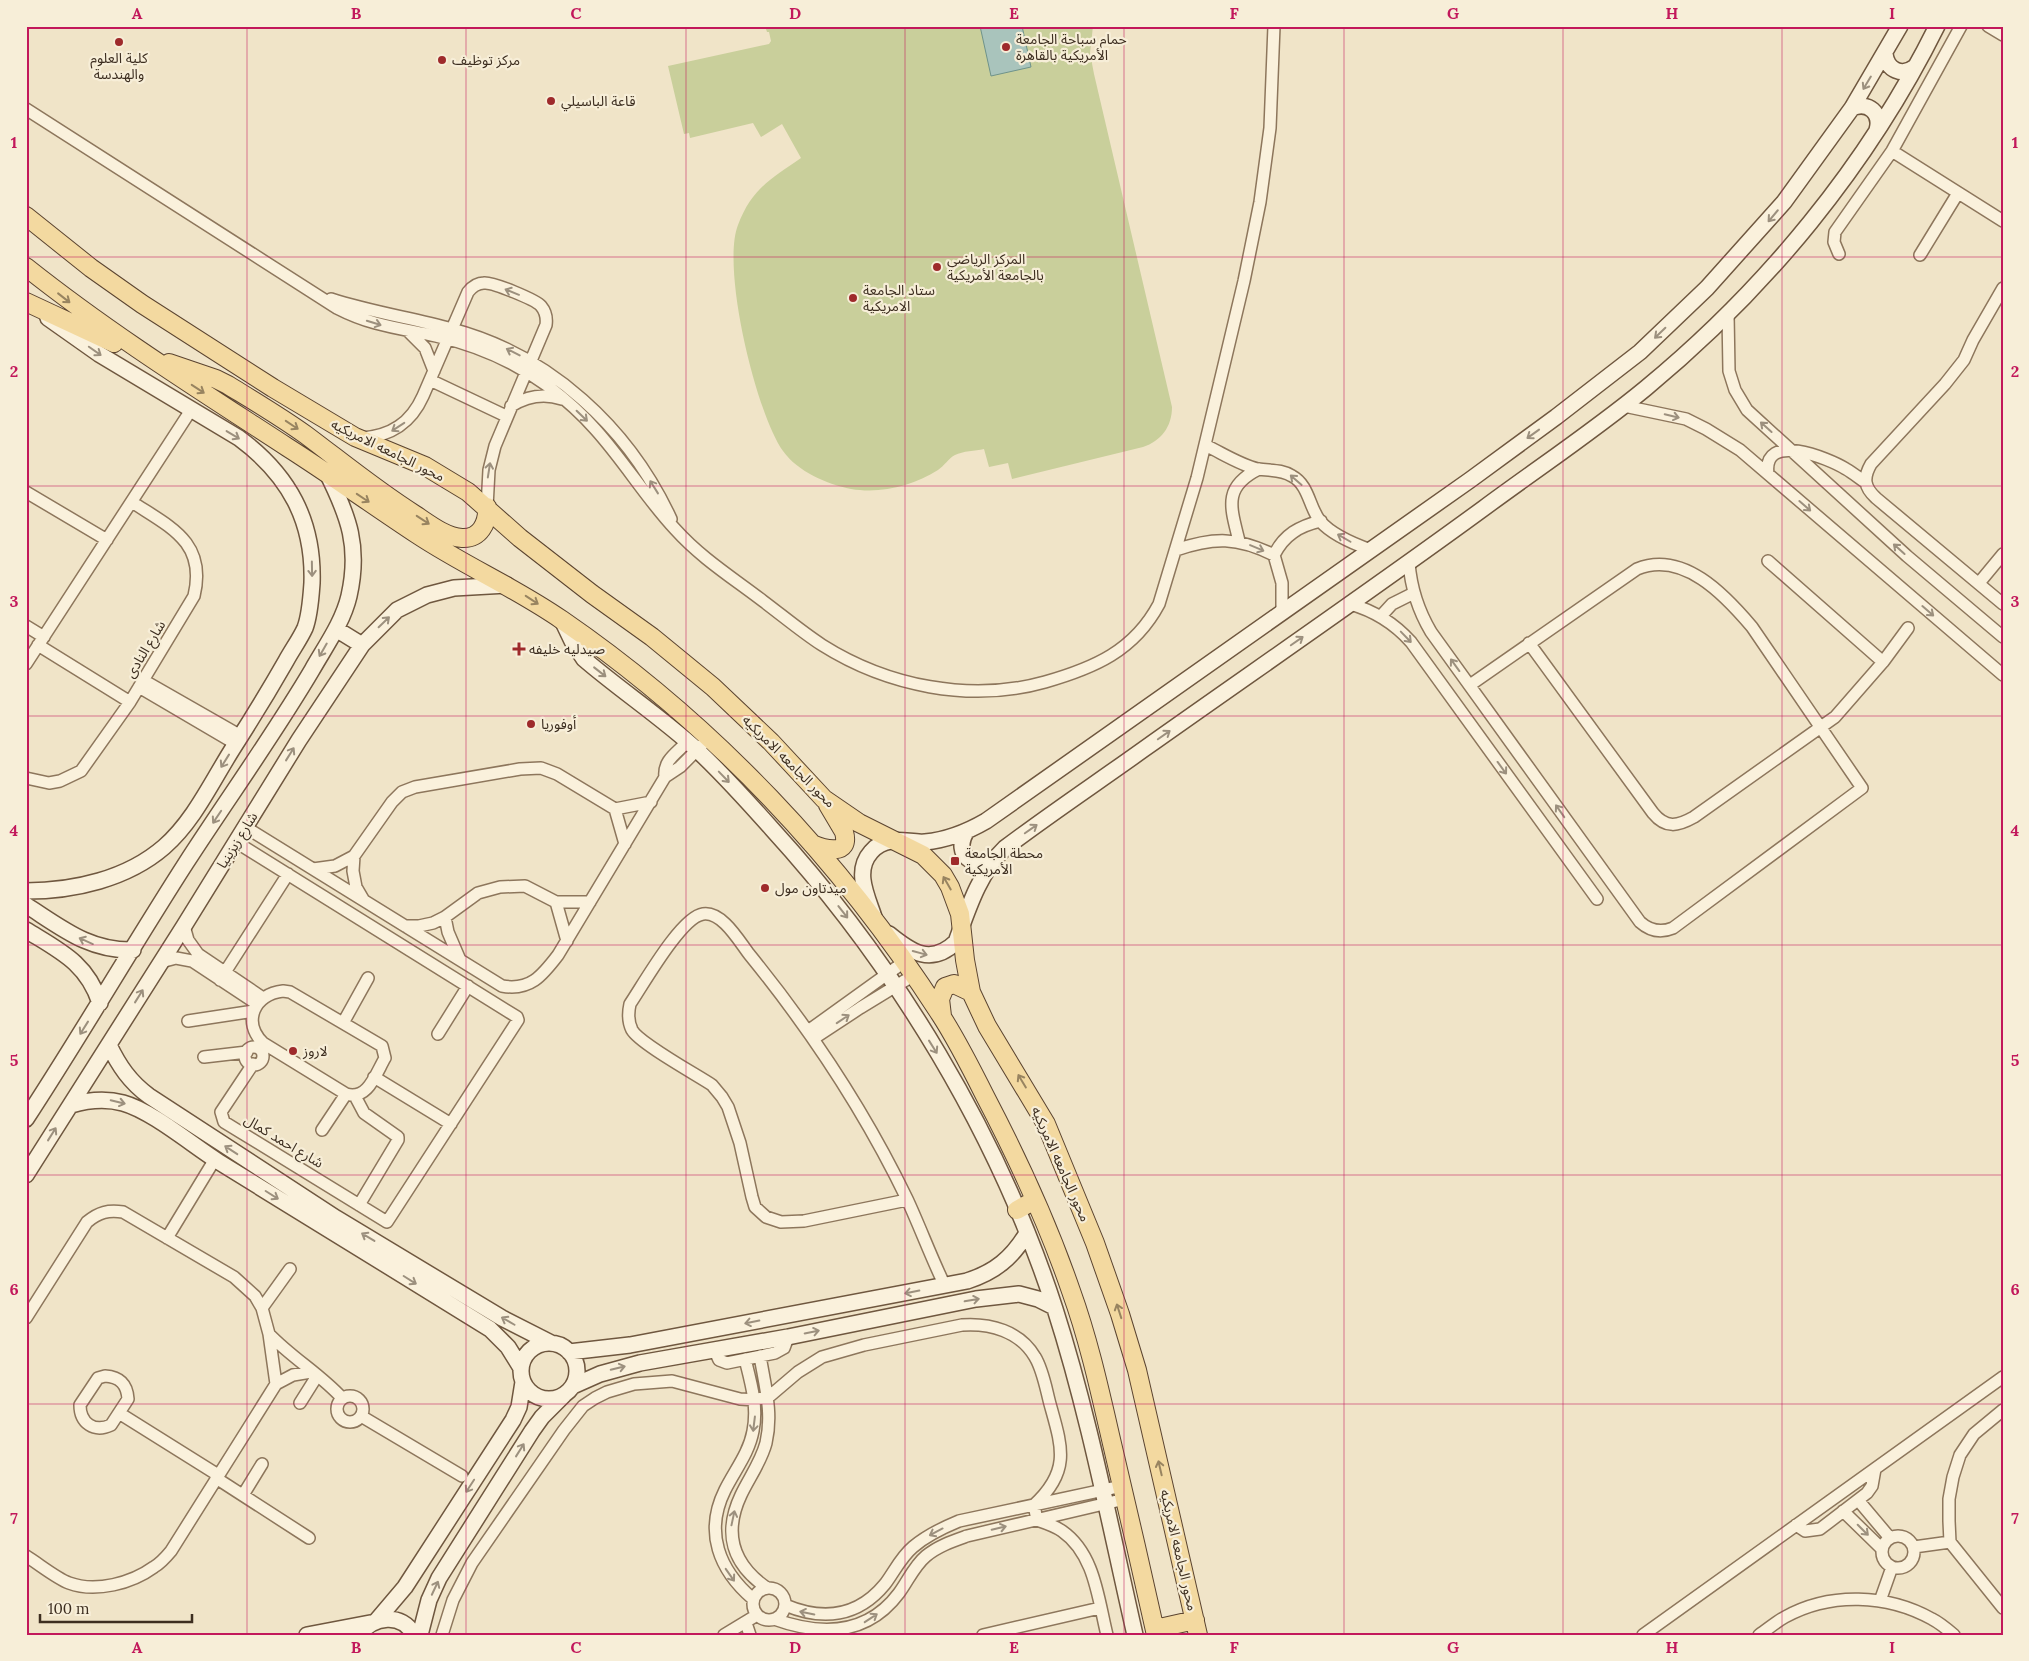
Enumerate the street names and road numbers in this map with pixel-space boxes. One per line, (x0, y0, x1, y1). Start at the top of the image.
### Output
street label: محور الجامعه الامريكيه (328, 415, 448, 485)
street label: شارع النادى (121, 617, 171, 682)
street label: محور الجامعه الامريكيه (739, 711, 839, 811)
street label: شارع زيزينيا (213, 808, 263, 873)
street label: محور الجامعه الامريكيه (1028, 1104, 1094, 1224)
street label: شارع احمد كمال (240, 1110, 327, 1173)
street label: محور الجامعه الامريكيه (1156, 1488, 1202, 1612)

